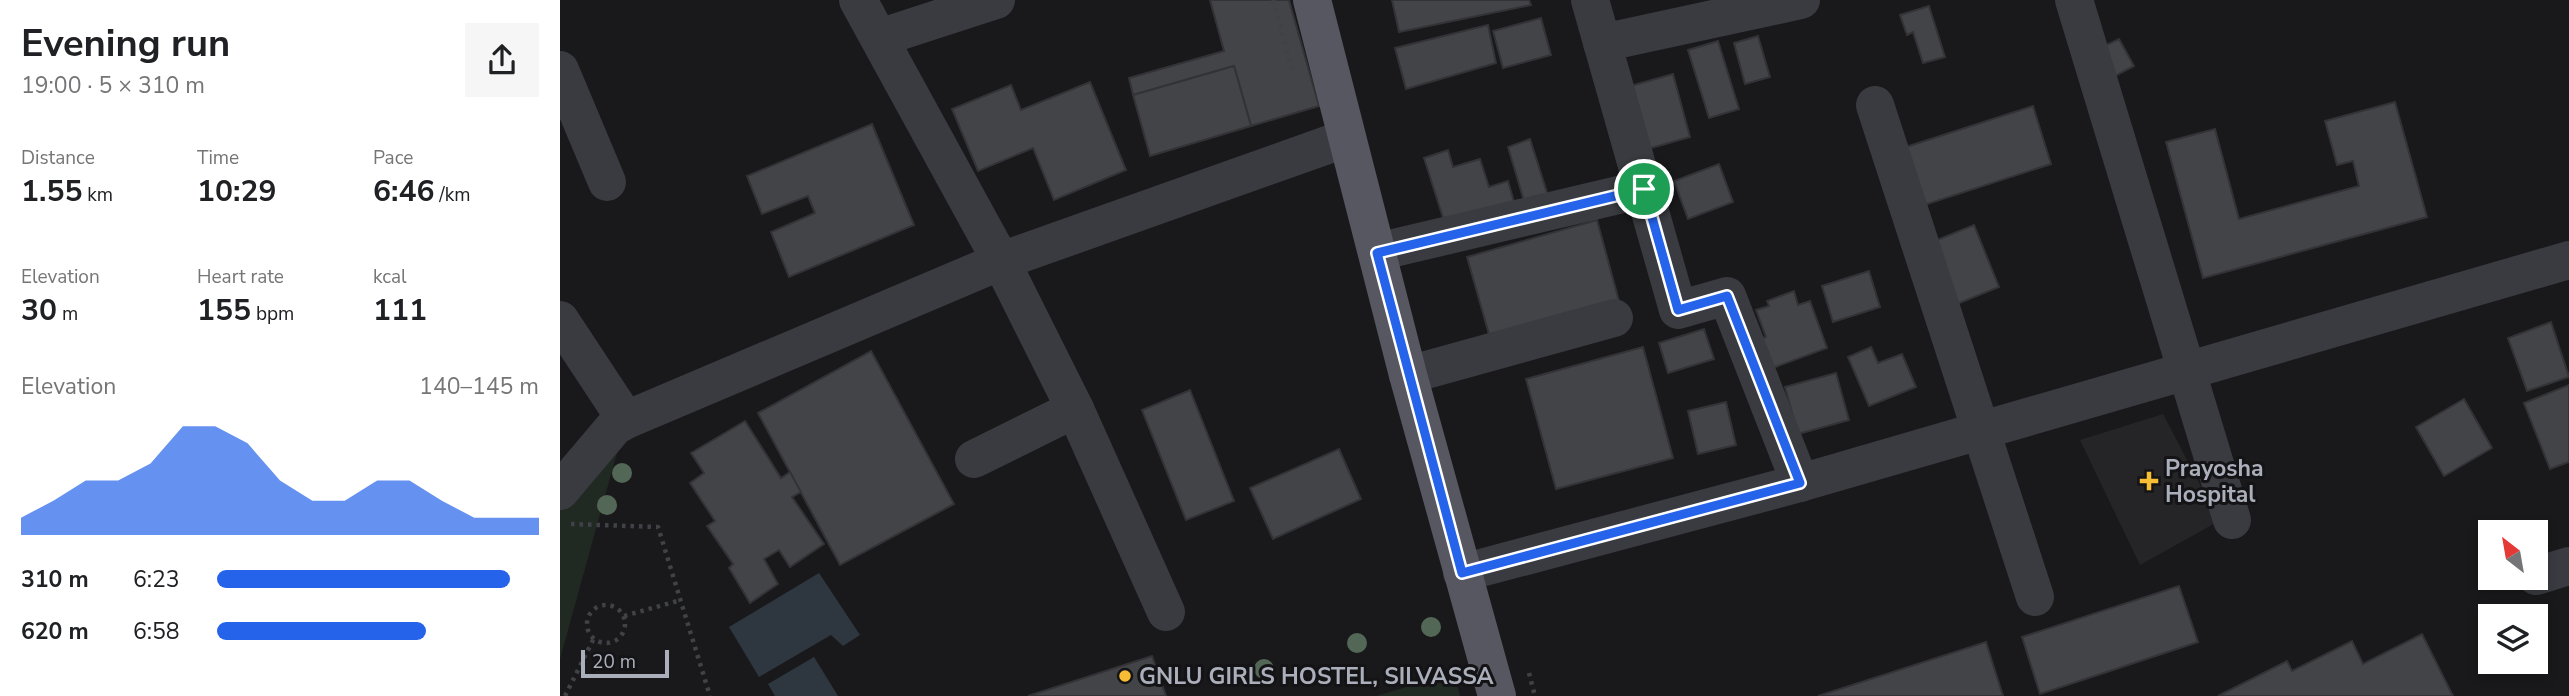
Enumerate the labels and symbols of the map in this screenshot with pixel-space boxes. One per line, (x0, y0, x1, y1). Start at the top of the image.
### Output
pin (1614, 159, 1674, 219)
place label: Prayosha Hospital (2165, 453, 2264, 510)
marker: Prayosha Hospital (2139, 471, 2159, 491)
north arrow (2478, 520, 2548, 590)
scale bar (581, 647, 668, 679)
place label: GNLU GIRLS HOSTEL, SILVASSA (1139, 661, 1495, 692)
marker: GNLU GIRLS HOSTEL, SILVASSA (1117, 668, 1133, 684)

